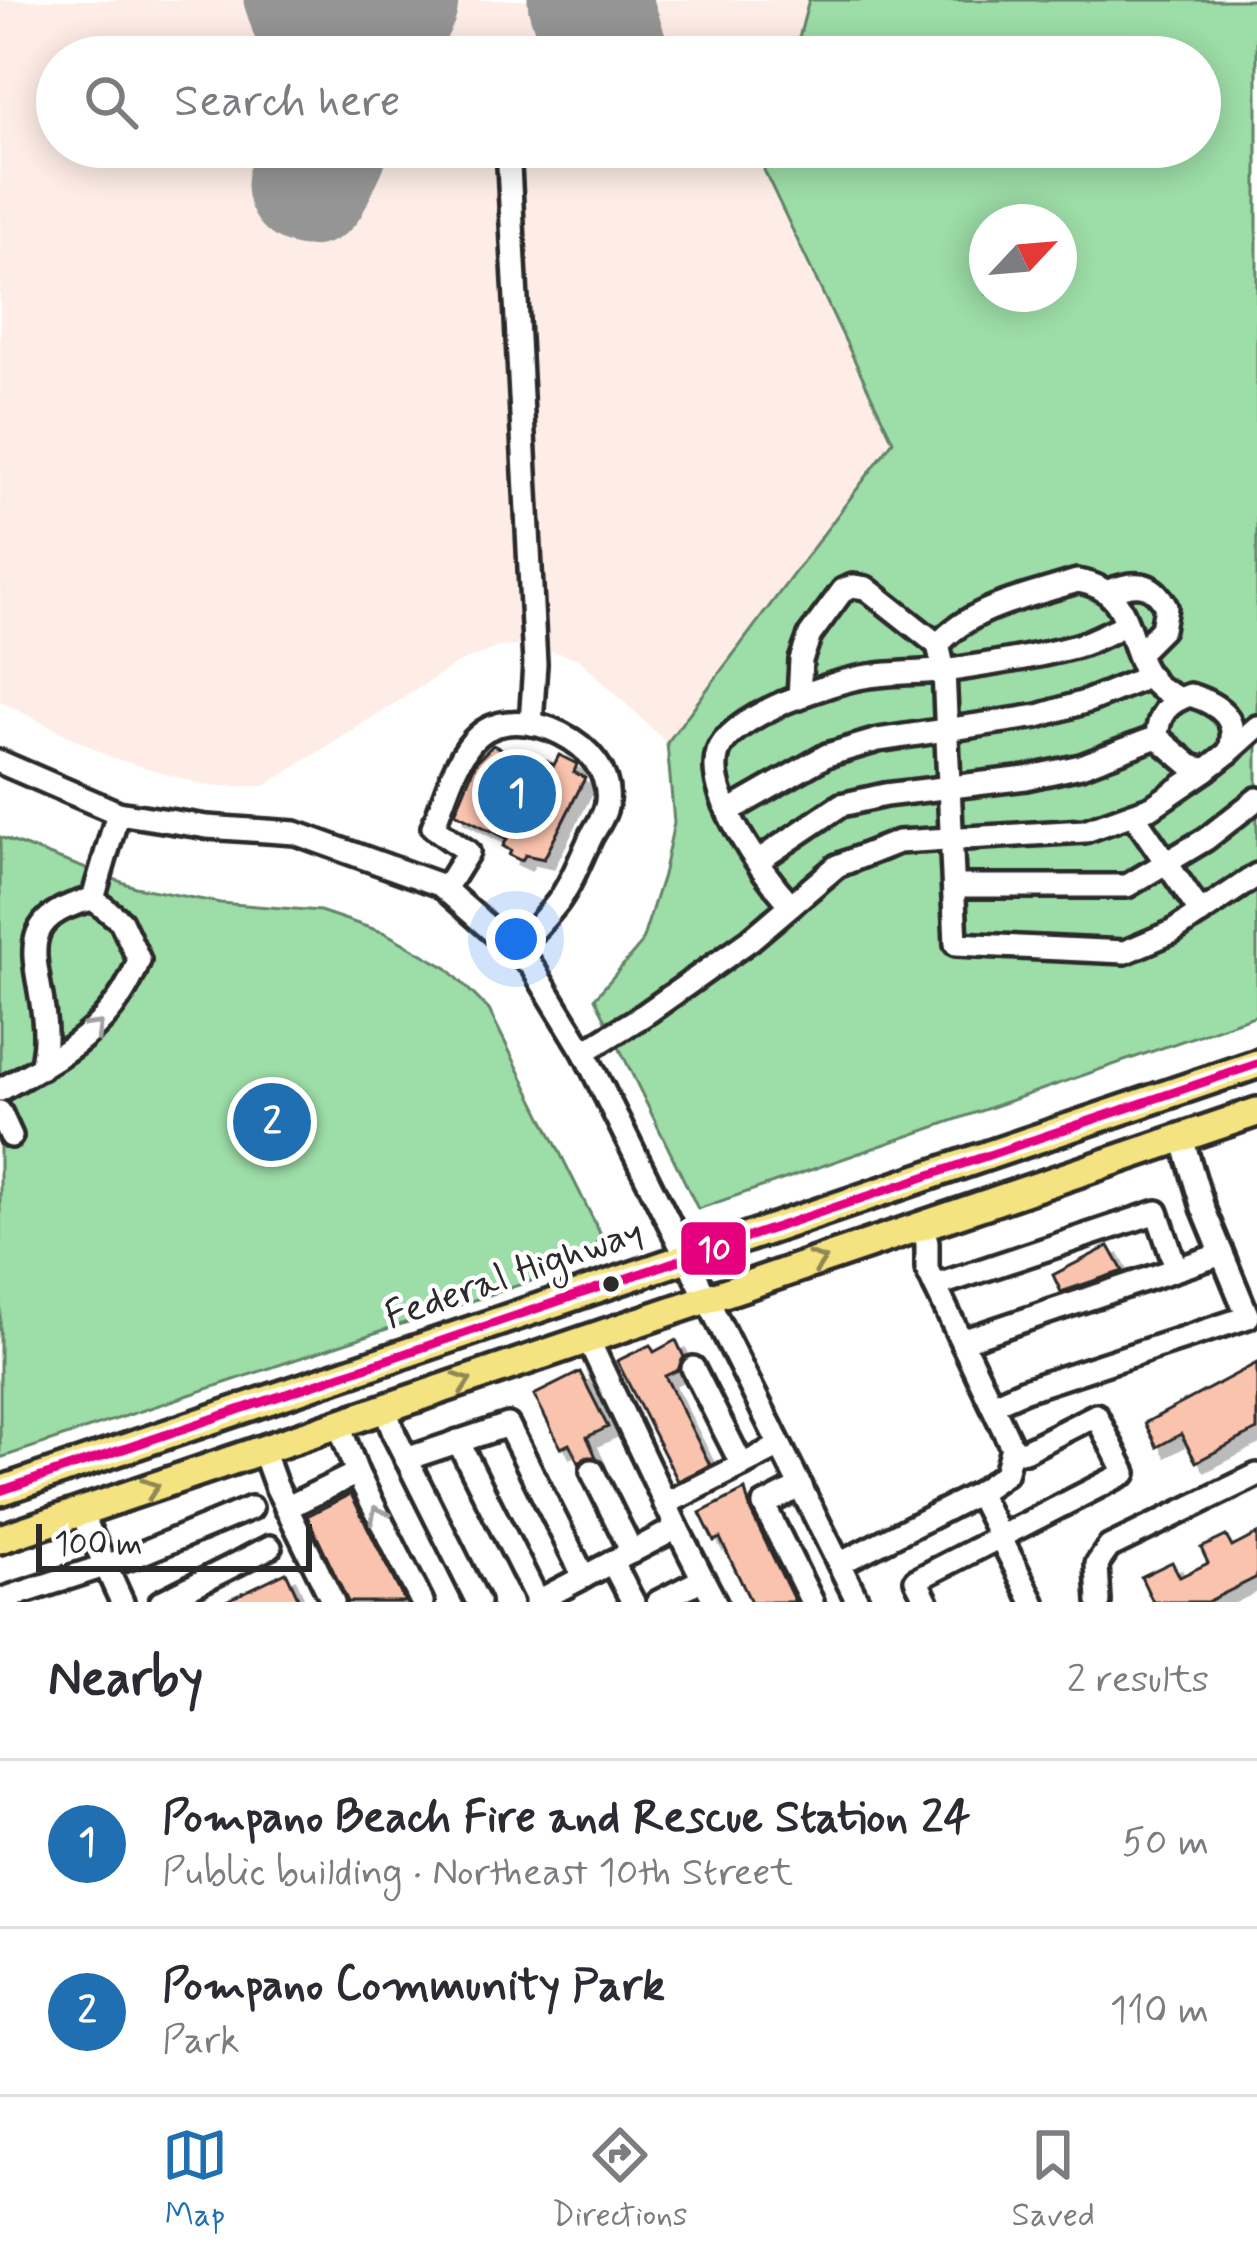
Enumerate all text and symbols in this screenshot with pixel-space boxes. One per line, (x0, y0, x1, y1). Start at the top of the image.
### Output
search box (36, 36, 1221, 168)
icon: search (78, 69, 144, 135)
text: Search here (174, 73, 401, 132)
north arrow (969, 204, 1077, 312)
pin: 1 (478, 749, 556, 839)
your location (486, 909, 546, 969)
one-way arrow (81, 1020, 103, 1042)
pin: 2 (233, 1077, 311, 1167)
street label: Federal Highway (378, 1207, 651, 1346)
line badge: 10 (679, 1220, 748, 1277)
text: 10 (697, 1229, 731, 1273)
one-way arrow (806, 1251, 827, 1275)
unlabelled marker (600, 1273, 622, 1295)
one-way arrow (451, 1372, 472, 1396)
one-way arrow (140, 1478, 161, 1503)
one-way arrow (369, 1505, 392, 1527)
scale bar (36, 1518, 312, 1571)
text: 100 m (54, 1523, 143, 1567)
text: Nearby (48, 1647, 203, 1713)
text: 2 results (1067, 1655, 1209, 1706)
text: Pompano Beach Fire and Rescue Station 24 (162, 1789, 971, 1848)
text: 1 (78, 1818, 96, 1869)
text: 50 m (1122, 1818, 1209, 1869)
text: Public building · Northeast 10th Street (162, 1848, 793, 1899)
text: Pompano Community Park (162, 1957, 665, 2016)
text: 2 (77, 1986, 97, 2037)
text: 110 m (1110, 1986, 1209, 2037)
text: Park (162, 2016, 240, 2067)
tab: Map (162, 2122, 228, 2238)
tab: Directions (552, 2122, 688, 2238)
tab: Saved (1012, 2122, 1095, 2238)

